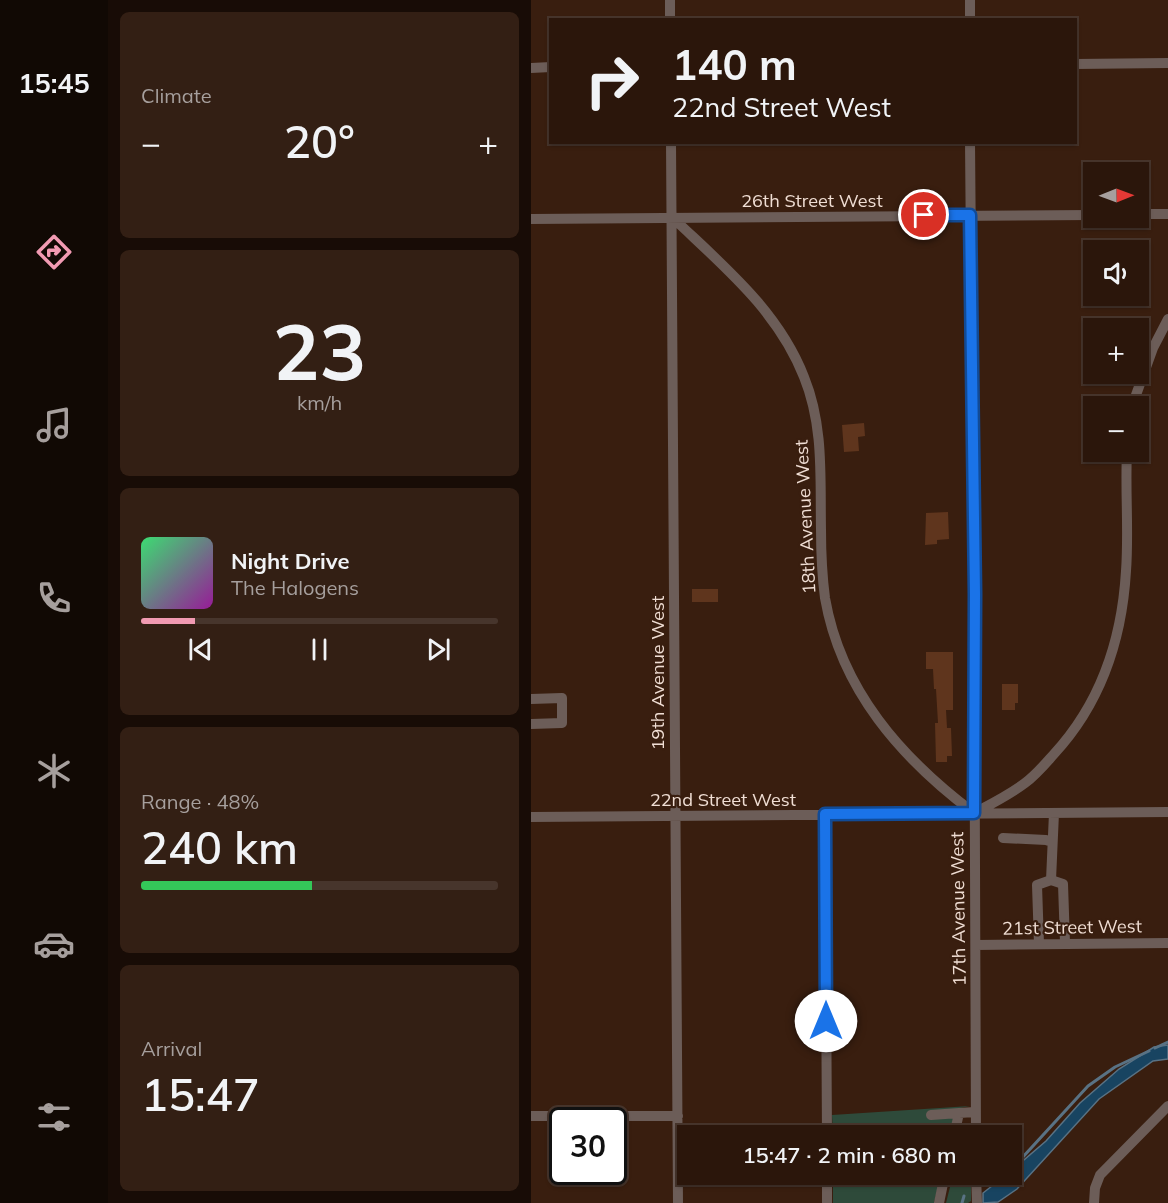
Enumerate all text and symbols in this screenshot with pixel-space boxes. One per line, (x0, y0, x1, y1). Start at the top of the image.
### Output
text: 140 m (672, 38, 797, 91)
icon: right (573, 42, 651, 120)
text: 15:45 (18, 66, 90, 100)
text: Climate (141, 83, 212, 108)
text: 22nd Street West (672, 90, 891, 124)
text: 20° (284, 113, 355, 169)
text: − (141, 122, 161, 163)
text: + (478, 122, 498, 163)
north arrow (1083, 162, 1149, 228)
map controls (1083, 162, 1149, 462)
street label: 26th Street West (741, 189, 883, 212)
pin (898, 189, 949, 240)
icon: arrive (907, 198, 940, 231)
icon: directions (33, 231, 75, 273)
button: sound (1083, 240, 1149, 306)
text: 23 (273, 302, 366, 400)
button: + (1083, 318, 1149, 384)
text: km/h (297, 390, 342, 415)
button: − (1083, 396, 1149, 462)
icon: music (33, 404, 75, 446)
street label: 18th Avenue West (789, 439, 821, 595)
text: Night Drive (231, 547, 350, 575)
text: The Halogens (231, 575, 359, 600)
icon: phone (33, 577, 75, 619)
street label: 19th Avenue West (646, 596, 669, 750)
icon: previous (184, 633, 217, 666)
icon: pause (303, 633, 336, 666)
icon: next (422, 633, 455, 666)
icon: climate (33, 750, 75, 792)
street label: 22nd Street West (650, 788, 796, 811)
text: Range · 48% (141, 789, 259, 814)
text: 240 km (141, 819, 298, 875)
street label: 17th Avenue West (945, 832, 971, 986)
street label: 21st Street West (1002, 914, 1142, 940)
icon: car (33, 923, 75, 965)
position arrow (794, 989, 858, 1053)
text: Arrival (141, 1036, 202, 1061)
text: 15:47 (141, 1066, 260, 1122)
icon: filters (33, 1096, 75, 1138)
speed limit sign: 30 (549, 1107, 627, 1185)
text: 15:47 · 2 min · 680 m (742, 1141, 957, 1169)

